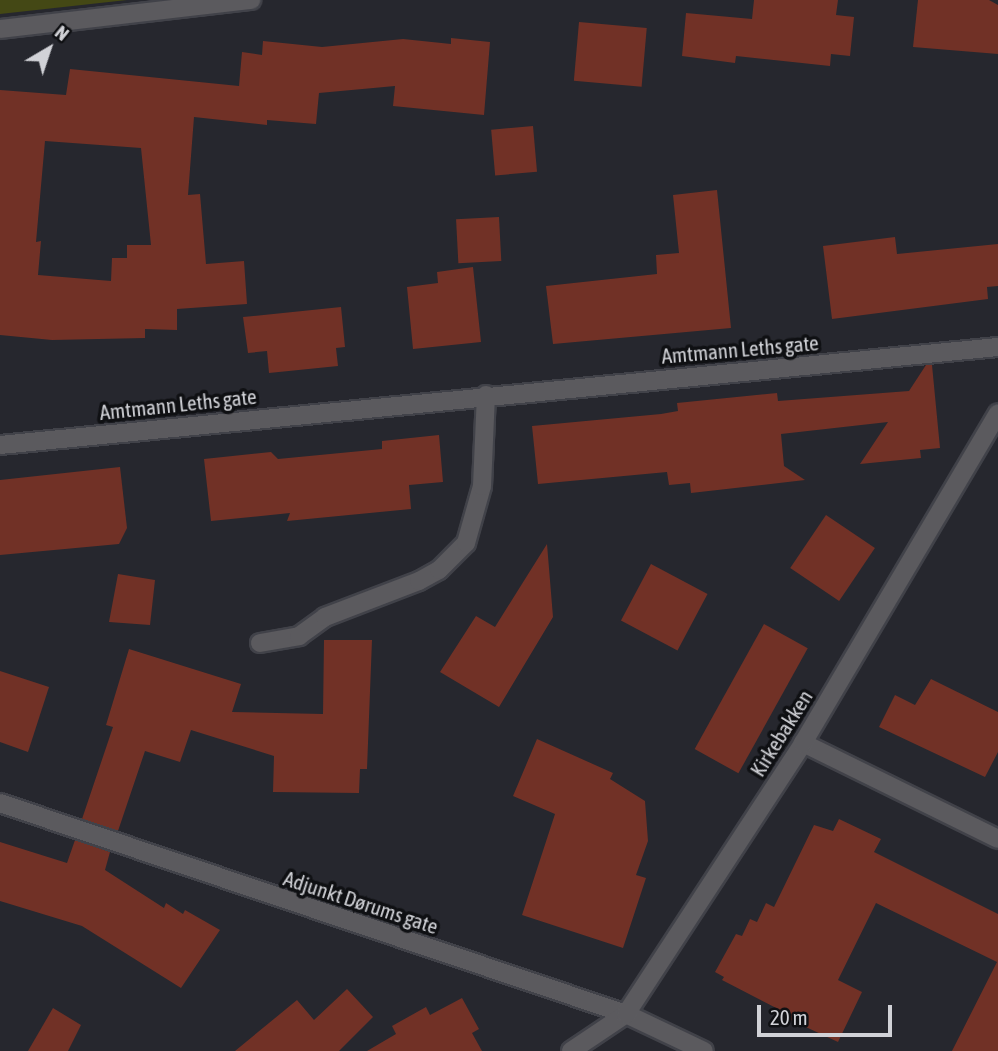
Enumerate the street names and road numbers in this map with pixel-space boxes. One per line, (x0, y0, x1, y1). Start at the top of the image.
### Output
street label: Amtmann Leths gate (660, 330, 820, 368)
street label: Amtmann Leths gate (98, 383, 258, 425)
street label: Kirkebakken (745, 685, 817, 781)
street label: Adjunkt Dørums gate (281, 865, 441, 939)

